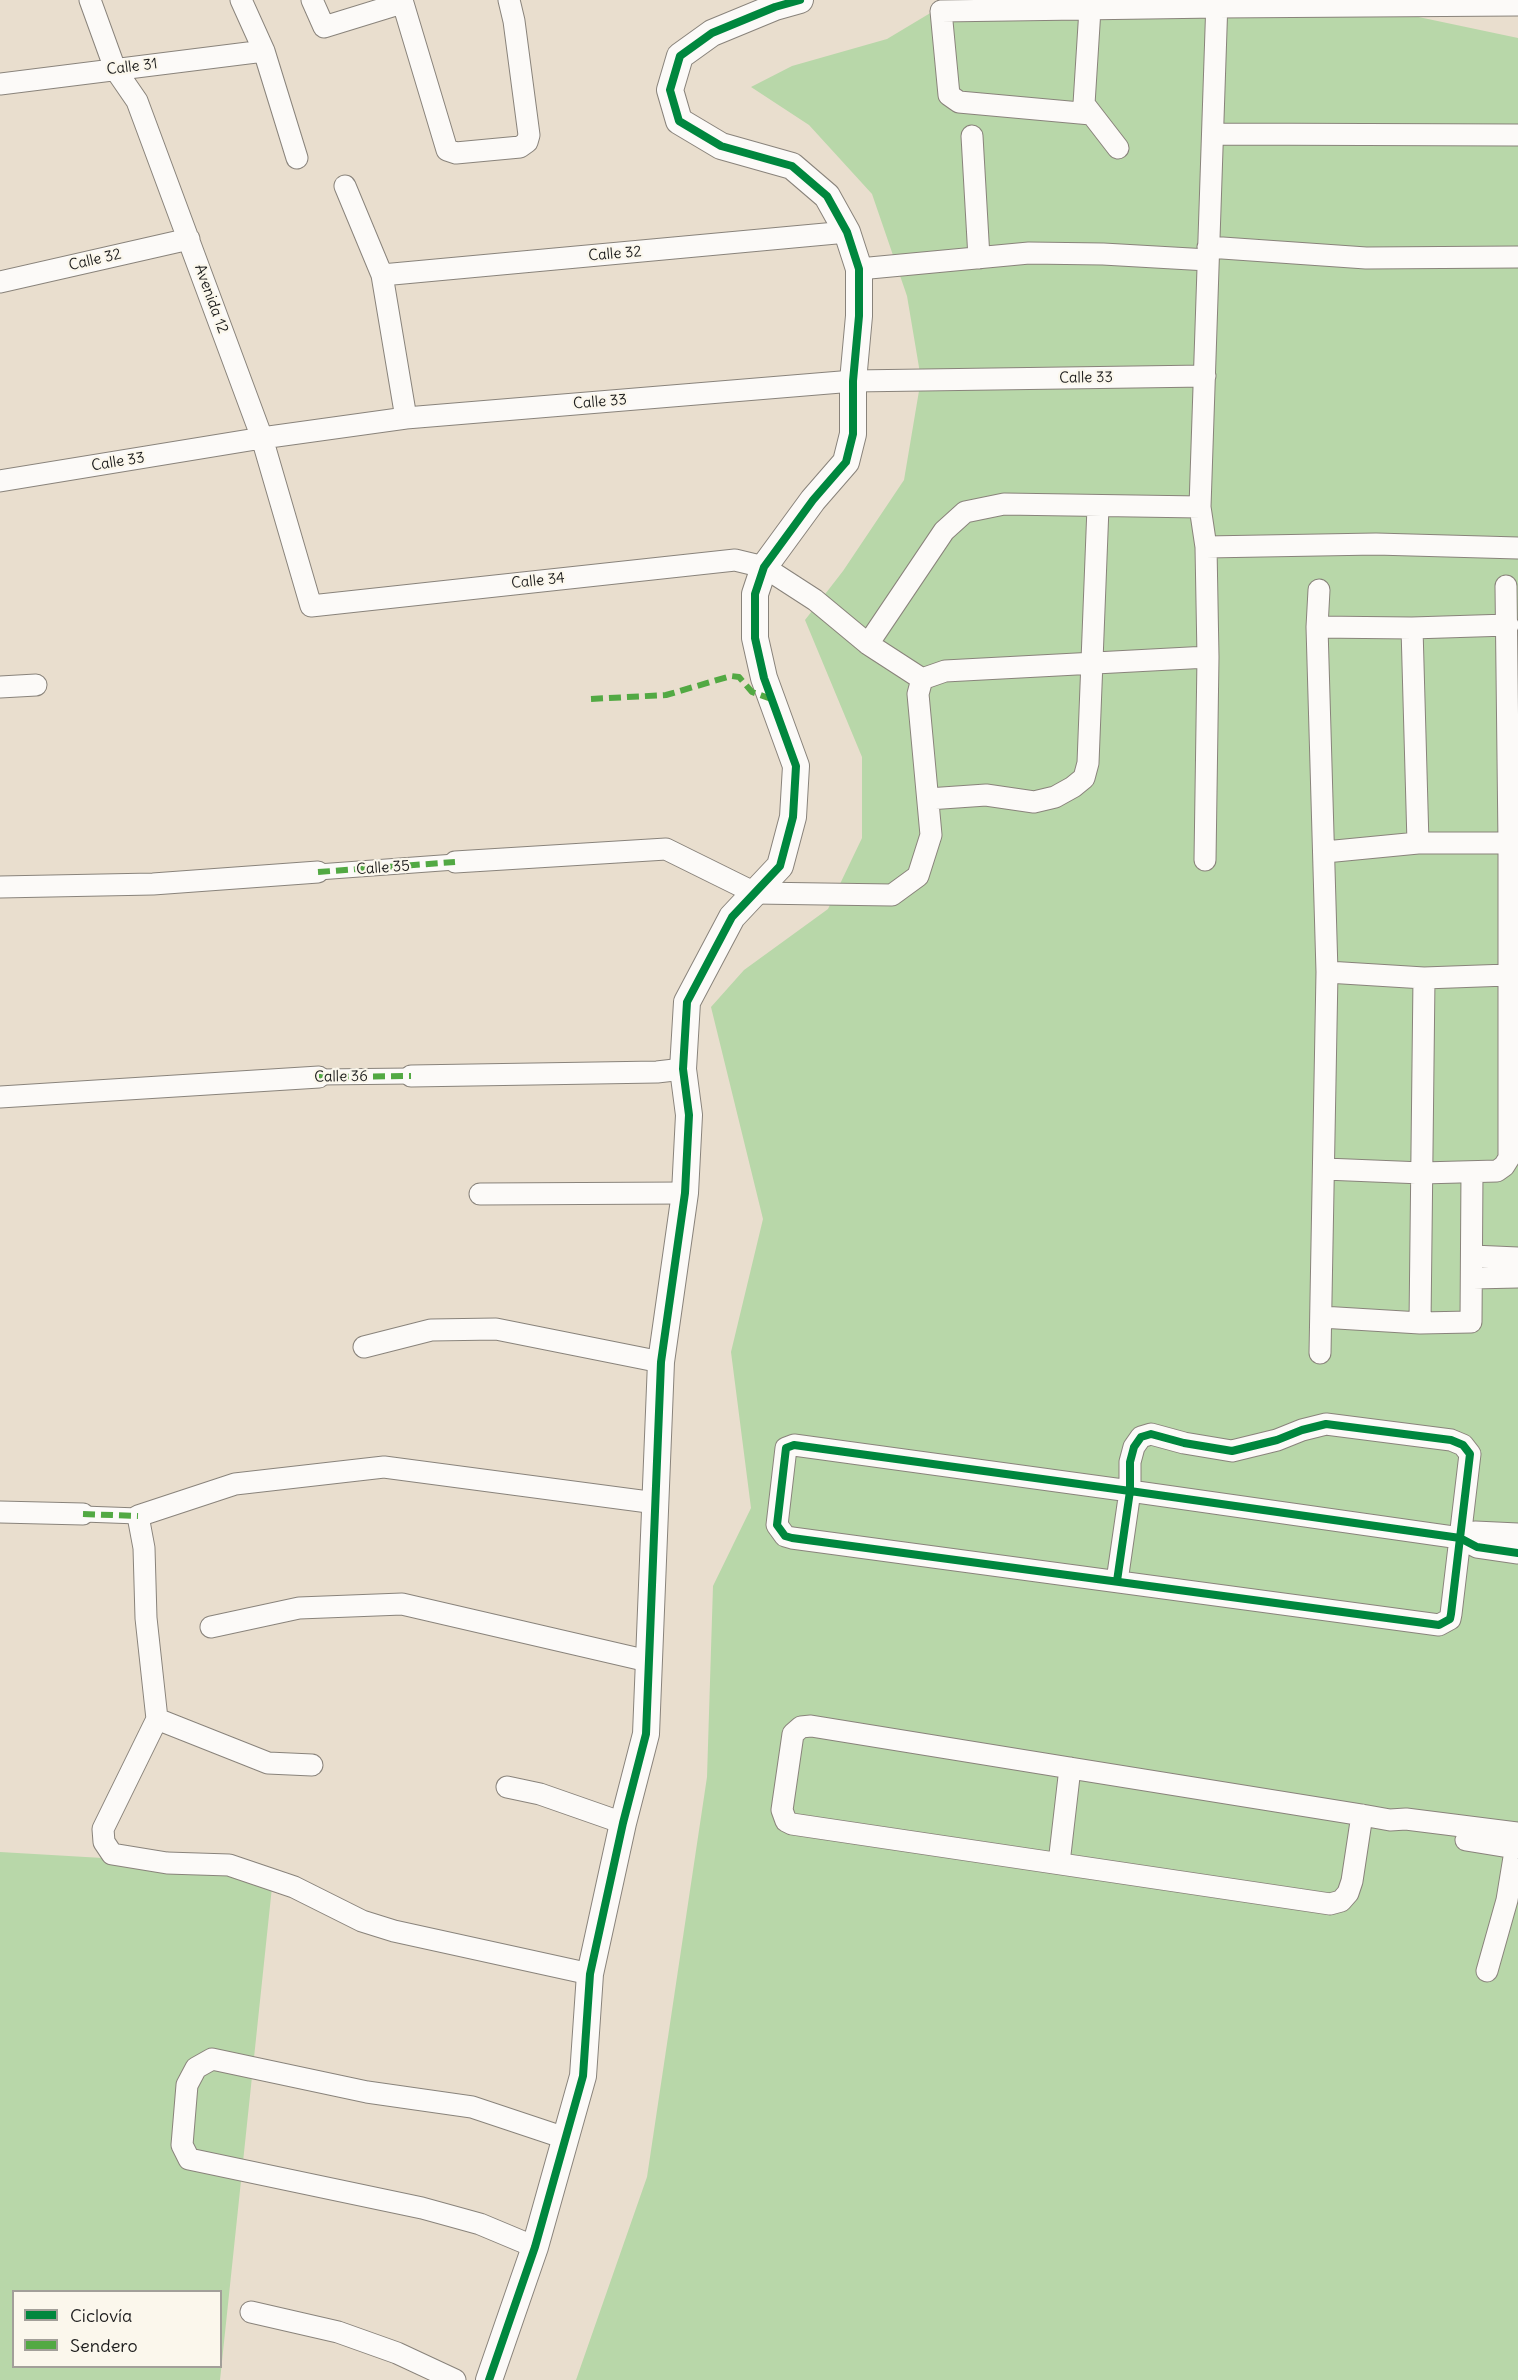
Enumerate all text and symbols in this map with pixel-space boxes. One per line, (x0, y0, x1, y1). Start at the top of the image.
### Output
street label: Calle 31 (106, 55, 158, 79)
street label: Calle 32 (588, 243, 642, 265)
street label: Calle 32 (67, 245, 123, 275)
street label: Avenida 12 (190, 262, 232, 336)
street label: Calle 33 (1059, 369, 1113, 387)
street label: Calle 33 (572, 391, 628, 413)
street label: Calle 33 (90, 449, 146, 475)
street label: Calle 34 (510, 569, 566, 593)
street label: Calle 35 (356, 857, 410, 879)
street label: Calle 36 (314, 1068, 368, 1086)
legend (12, 2290, 222, 2368)
text: Ciclovía (70, 2304, 132, 2327)
text: Sendero (70, 2334, 138, 2357)

